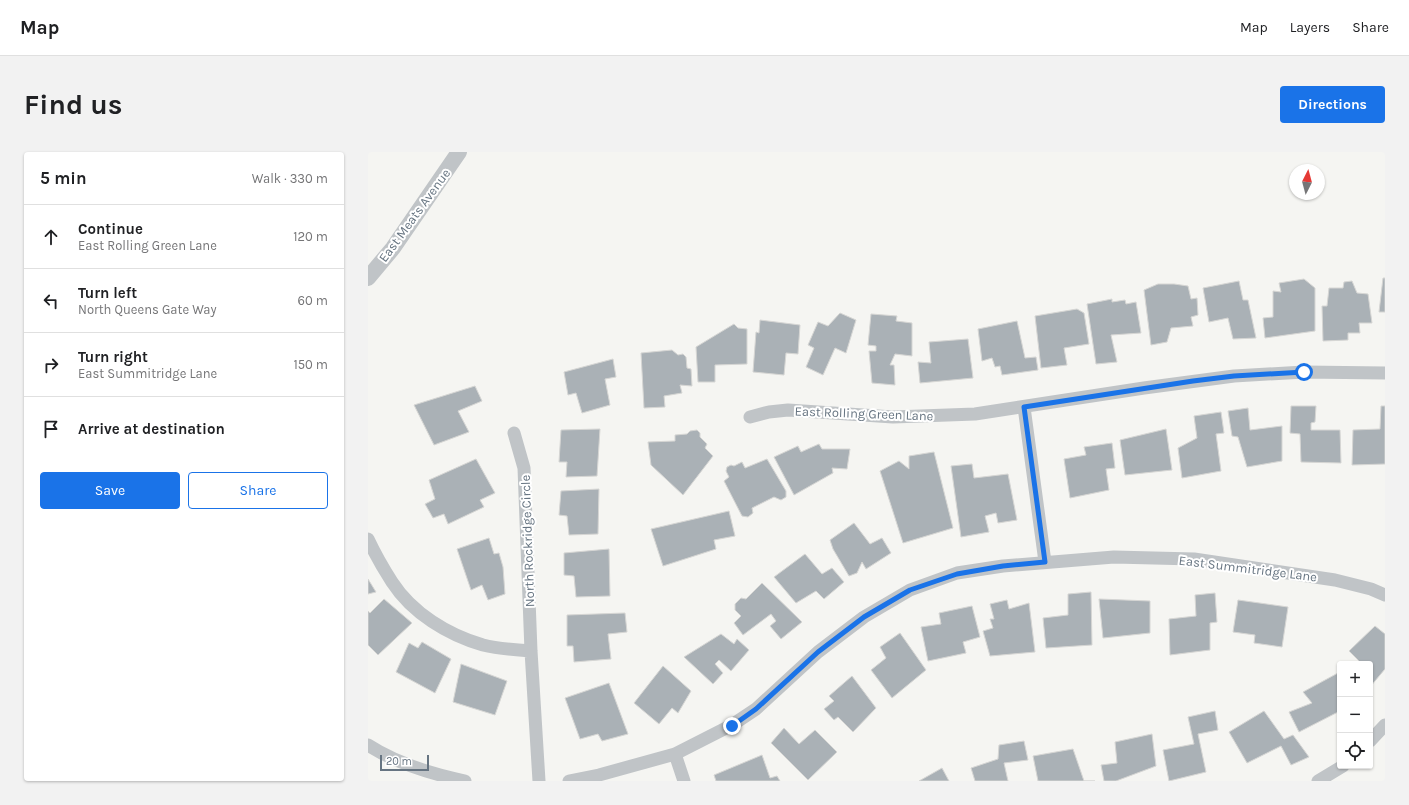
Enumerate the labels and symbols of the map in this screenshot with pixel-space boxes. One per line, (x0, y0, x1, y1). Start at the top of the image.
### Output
north arrow (1289, 164, 1325, 200)
street label: East Meats Avenue (376, 165, 453, 265)
route start (1295, 363, 1313, 381)
street label: East Rolling Green Lane (794, 404, 934, 423)
street label: North Rockridge Circle (518, 474, 537, 607)
street label: East Summitridge Lane (1178, 553, 1318, 584)
route end (723, 717, 741, 735)
scale bar (380, 753, 429, 772)

